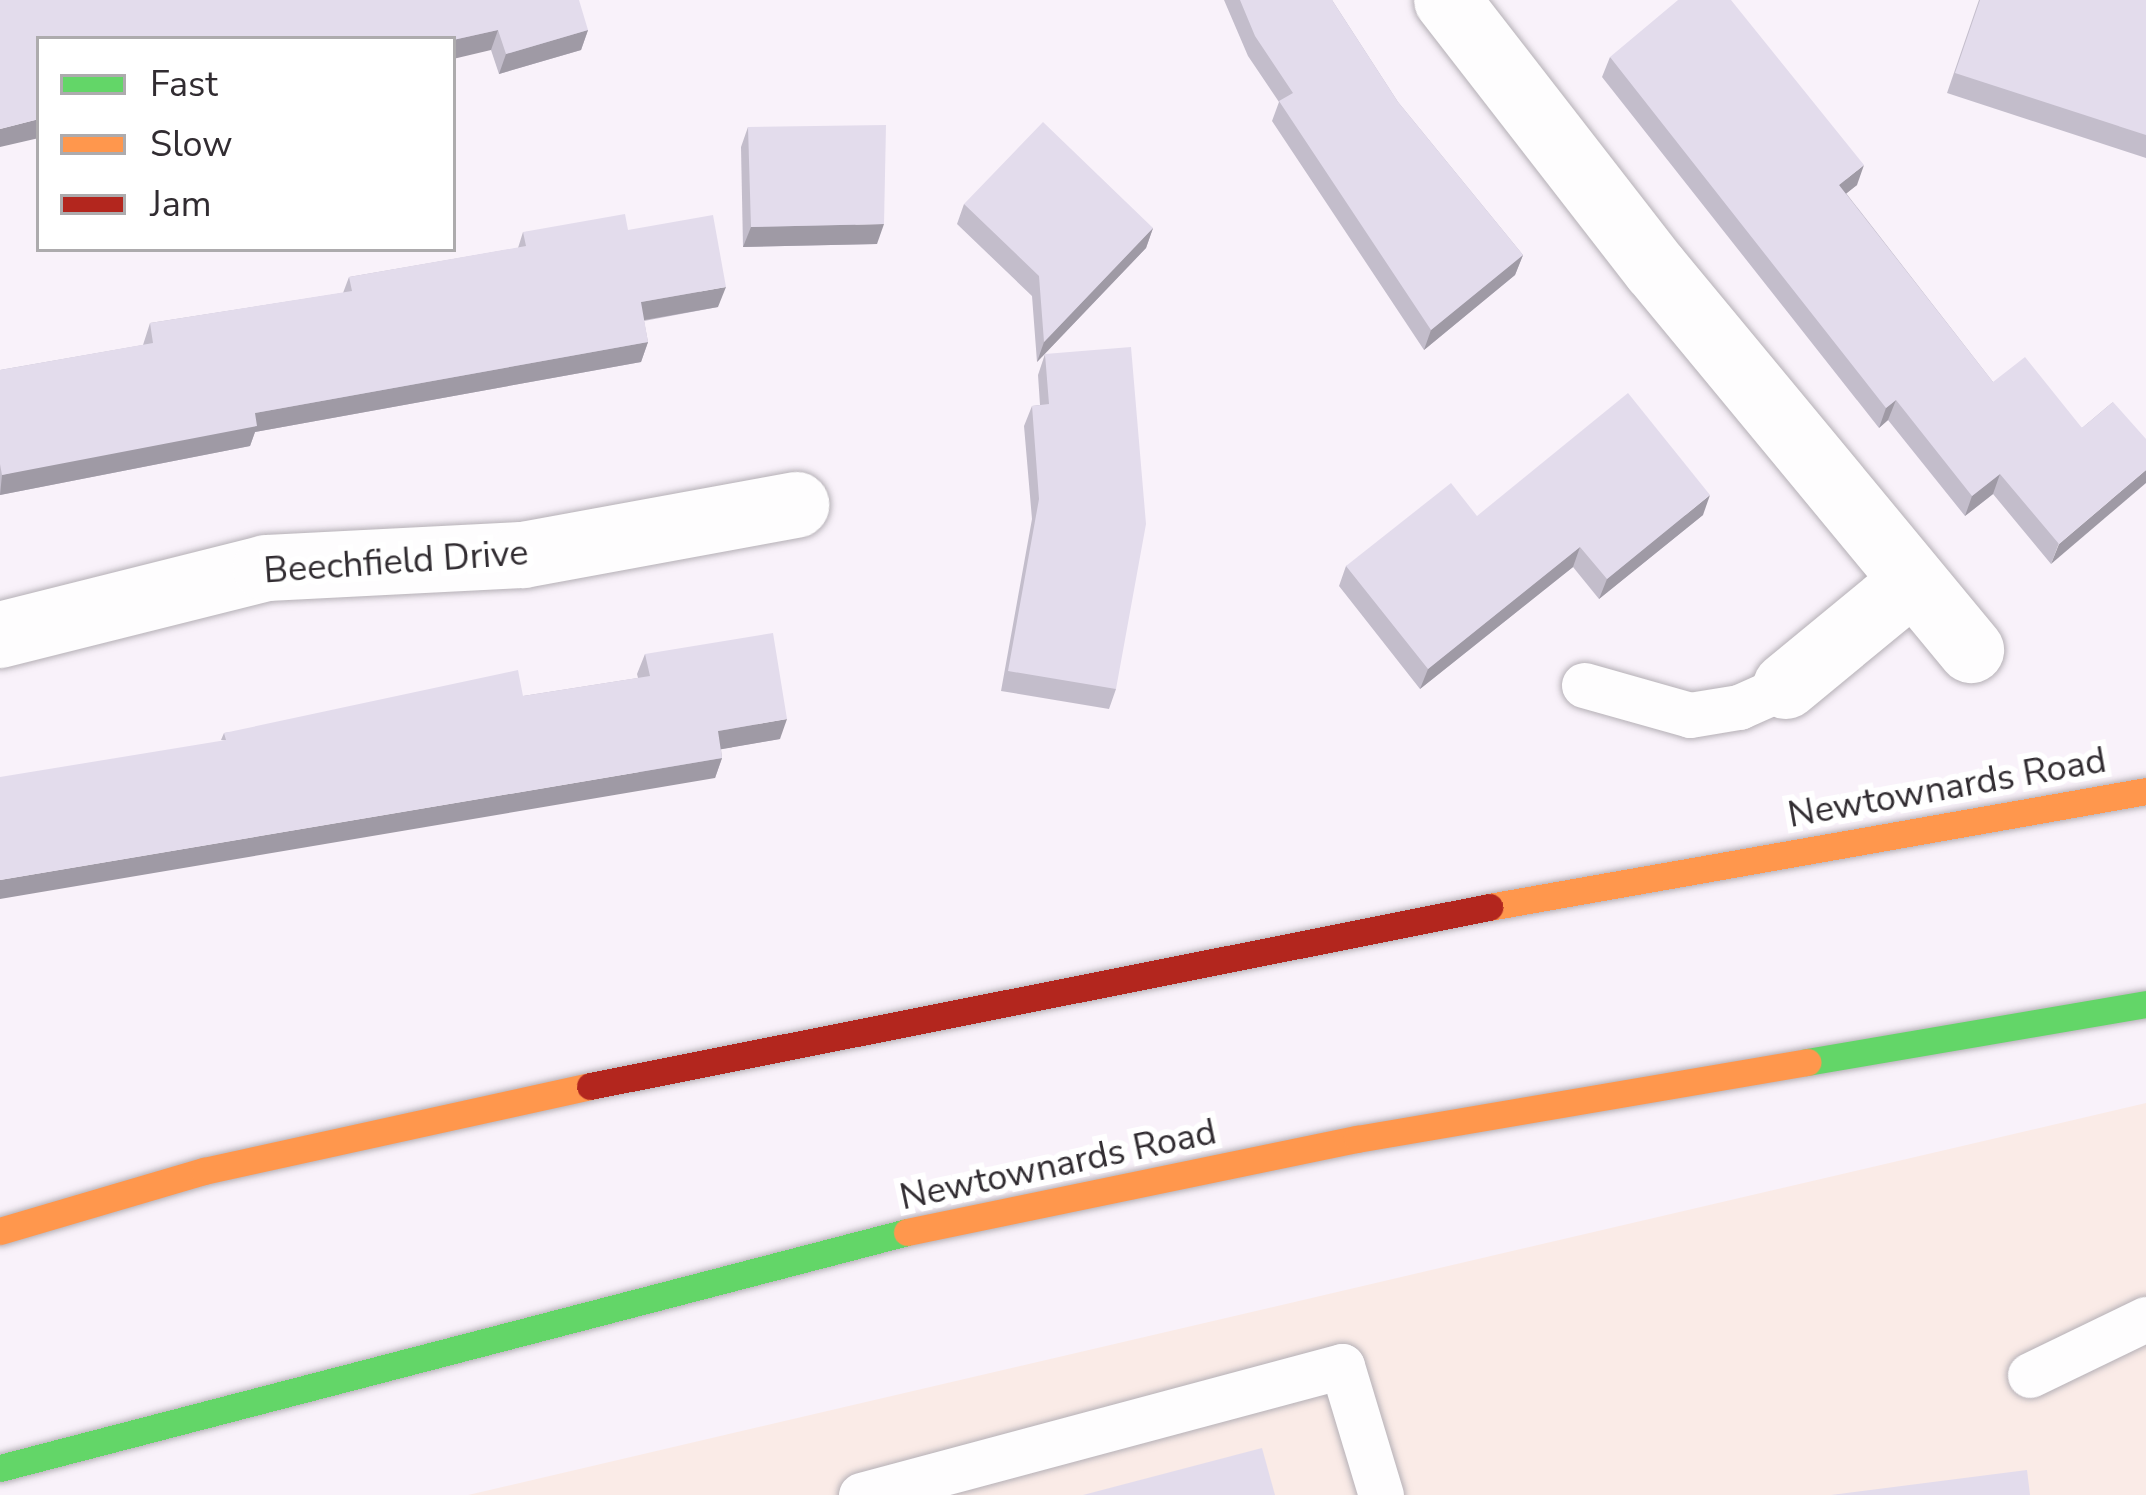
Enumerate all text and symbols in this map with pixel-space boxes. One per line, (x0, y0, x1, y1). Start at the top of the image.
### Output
legend (36, 36, 456, 252)
text: Fast (150, 60, 218, 109)
text: Slow (150, 120, 233, 169)
text: Jam (150, 180, 212, 229)
street label: Beechfield Drive (262, 531, 530, 593)
street label: Newtownards Road (1785, 739, 2109, 837)
street label: Newtownards Road (896, 1110, 1220, 1220)

